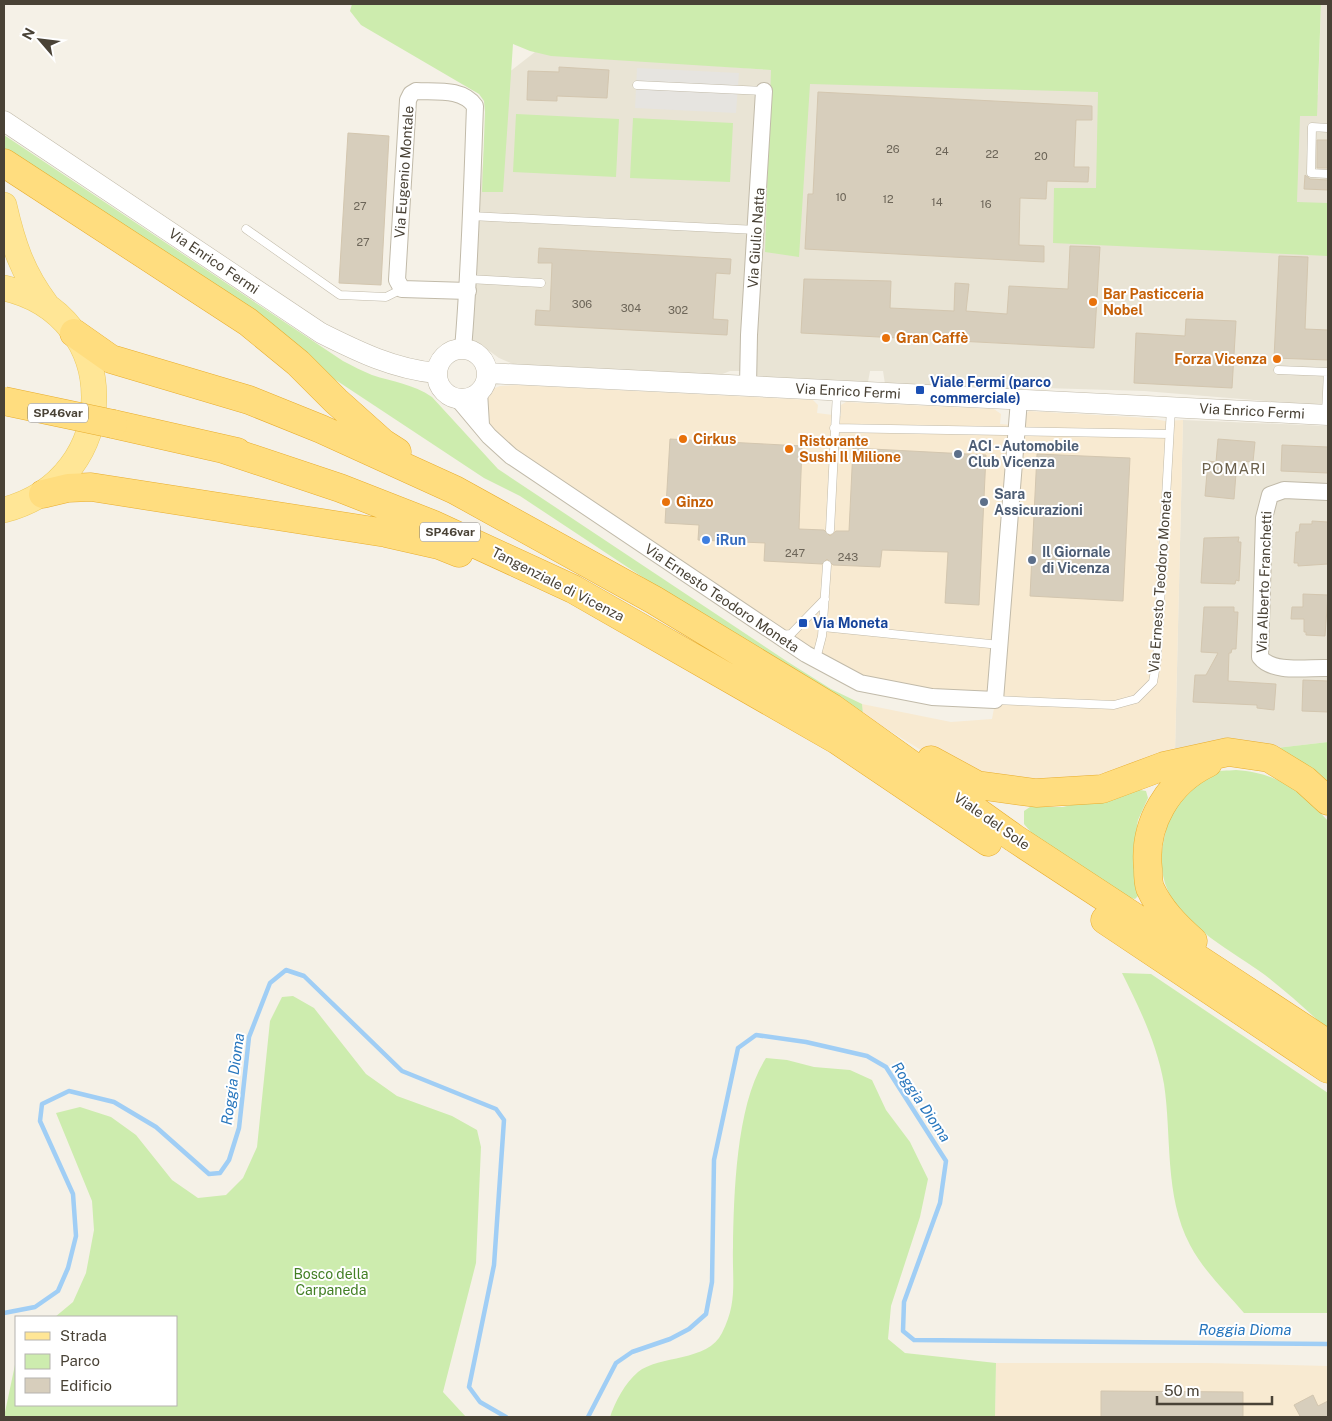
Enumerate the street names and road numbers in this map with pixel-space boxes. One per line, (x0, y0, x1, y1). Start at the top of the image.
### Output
street label: Via Eugenio Montale (391, 105, 417, 239)
street label: Via Giulio Natta (745, 187, 767, 289)
street label: Via Enrico Fermi (166, 225, 262, 297)
street label: Via Enrico Fermi (795, 380, 901, 402)
street label: Via Enrico Fermi (1199, 400, 1305, 422)
road number: SP46var (28, 403, 88, 422)
street label: Via Ernesto Teodoro Moneta (1146, 490, 1174, 674)
street label: Via Alberto Franchetti (1254, 511, 1274, 653)
road number: SP46var (420, 522, 480, 542)
street label: Via Ernesto Teodoro Moneta (642, 540, 802, 656)
street label: Tangenziale di Vicenza (489, 544, 627, 624)
street label: Viale del Sole (951, 789, 1033, 853)

